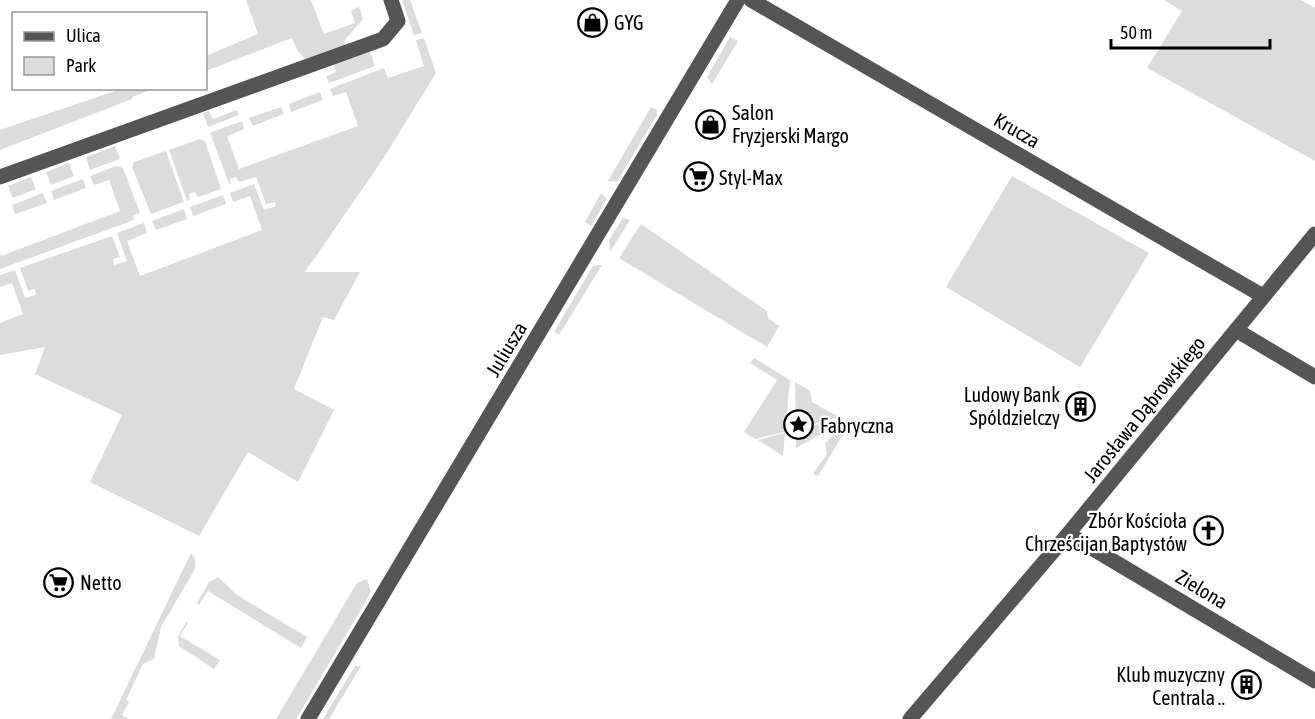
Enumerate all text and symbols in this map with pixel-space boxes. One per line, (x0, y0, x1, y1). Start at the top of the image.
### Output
shop icon: GYG (577, 6, 609, 38)
place label: GYG (614, 11, 644, 34)
legend (12, 12, 207, 90)
scale bar (1111, 12, 1270, 50)
text: 50 m (1120, 22, 1152, 43)
text: Ulica (66, 25, 101, 46)
text: Park (66, 55, 96, 76)
place label: Salon Fryzjerski Margo (732, 101, 849, 147)
shop icon: Salon Fryzjerski Margo (695, 108, 727, 140)
street label: Krucza (990, 108, 1044, 152)
supermarket icon: Styl-Max (682, 161, 714, 193)
place label: Styl-Max (719, 166, 782, 189)
street label: Juliusza (481, 318, 531, 380)
street label: Jarosława Dąbrowskiego (1078, 332, 1210, 486)
place label: Ludowy Bank Spóldzielczy (964, 383, 1060, 429)
building icon: Ludowy Bank Spóldzielczy (1065, 390, 1097, 422)
place icon: Fabryczna (783, 409, 815, 441)
place label: Fabryczna (820, 414, 894, 437)
place label: Zbór Kościoła Chrześcijan Baptystów (1025, 509, 1187, 555)
church icon: Zbór Kościoła Chrześcijan Baptystów (1192, 515, 1224, 547)
street label: Zielona (1172, 565, 1232, 613)
supermarket icon: Netto (43, 566, 75, 598)
place label: Netto (80, 571, 122, 594)
place label: Klub muzyczny Centrala .. (1116, 663, 1225, 709)
building icon: Klub muzyczny Centrala .. (1230, 669, 1262, 701)

